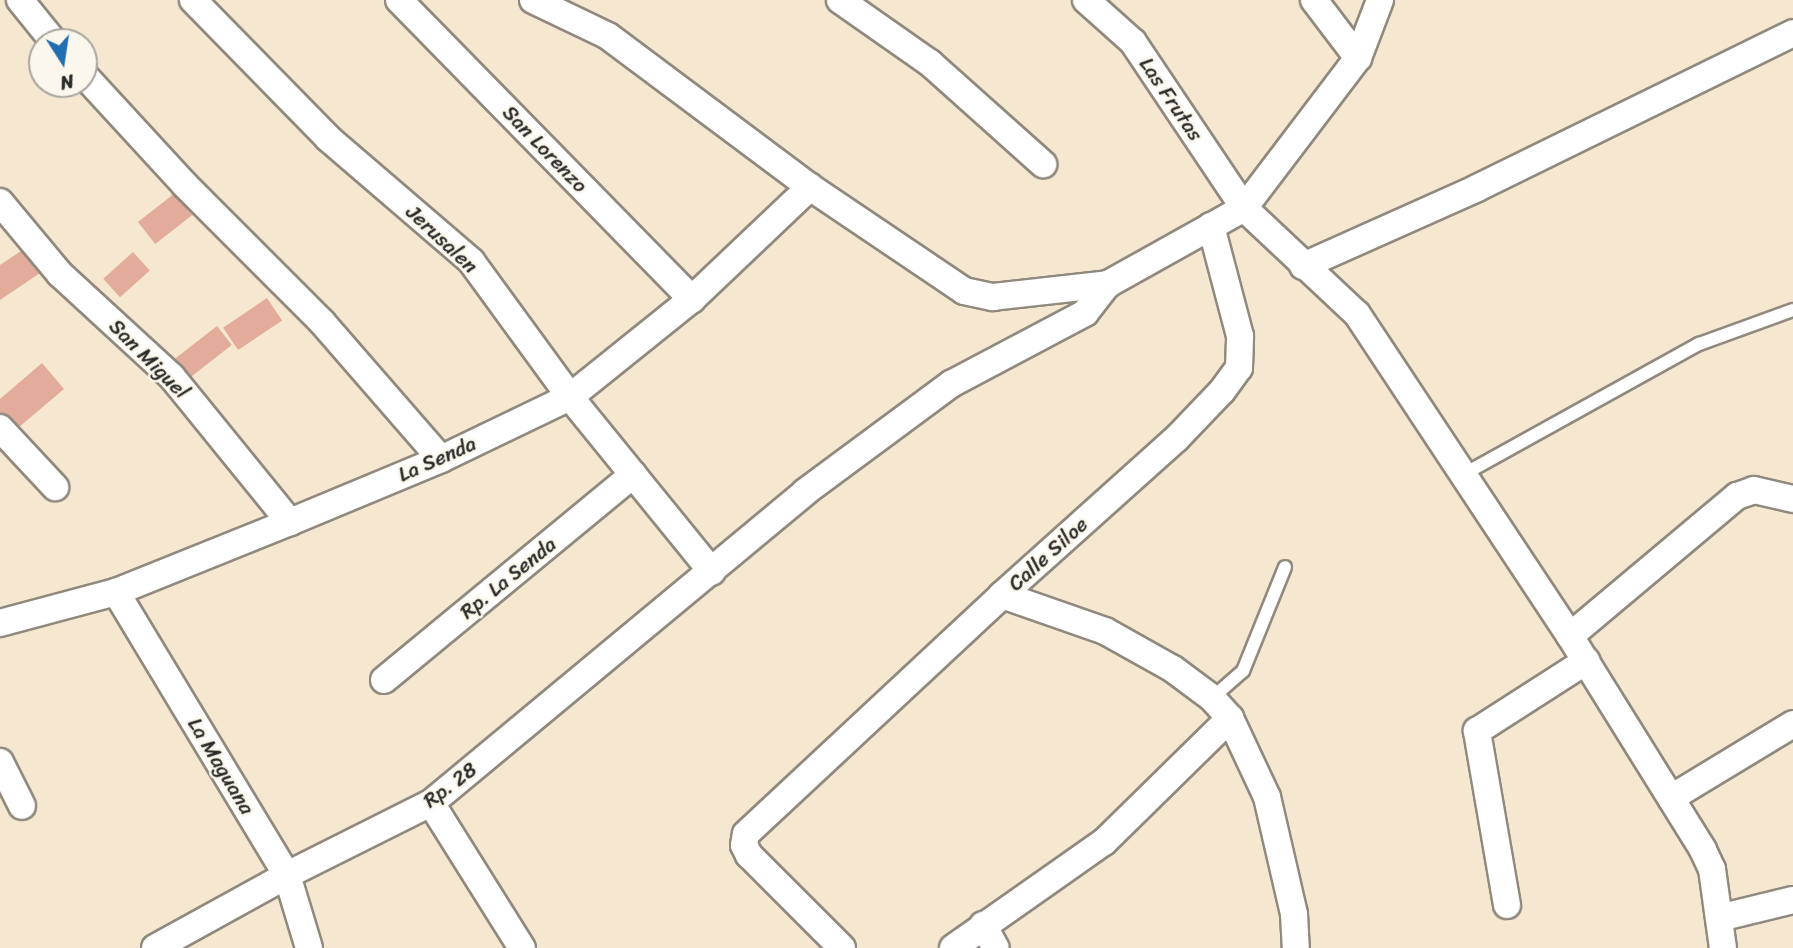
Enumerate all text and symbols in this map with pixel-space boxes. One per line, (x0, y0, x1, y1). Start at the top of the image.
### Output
north arrow (28, 28, 98, 98)
street label: Las Frutas (1134, 53, 1208, 145)
text: N (57, 65, 77, 100)
street label: San Lorenzo (497, 100, 593, 198)
street label: Jerusalen (401, 200, 483, 278)
street label: San Miguel (104, 314, 194, 404)
street label: La Senda (394, 431, 480, 487)
street label: Calle Siloe (1003, 512, 1093, 596)
street label: Rp. La Senda (454, 531, 562, 625)
street label: La Maguana (182, 713, 260, 819)
street label: Rp. 28 (418, 757, 482, 813)

